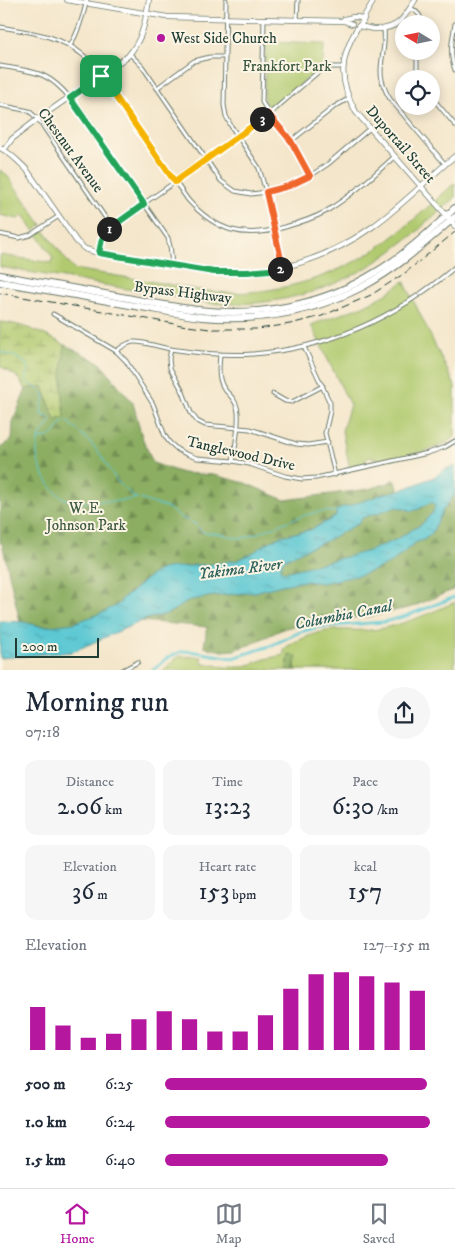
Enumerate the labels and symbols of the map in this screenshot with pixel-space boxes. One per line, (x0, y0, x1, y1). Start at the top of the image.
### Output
north arrow (395, 15, 440, 60)
place label: West Side Church (170, 29, 277, 48)
marker: West Side Church (155, 32, 167, 44)
pin (80, 55, 122, 97)
park label: Frankfort Park (242, 57, 332, 76)
street label: Duportail Street (362, 101, 440, 187)
street label: Chestnut Avenue (33, 104, 108, 196)
pin: 3 (250, 106, 274, 132)
pin: 1 (96, 216, 122, 242)
pin: 2 (268, 256, 292, 282)
street label: Bypass Highway (133, 277, 234, 308)
street label: Tanglewood Drive (185, 432, 297, 475)
park label: W. E. Johnson Park (44, 499, 127, 535)
water label: Yakima River (197, 554, 284, 584)
water label: Columbia Canal (293, 595, 395, 634)
scale bar (15, 636, 99, 659)

